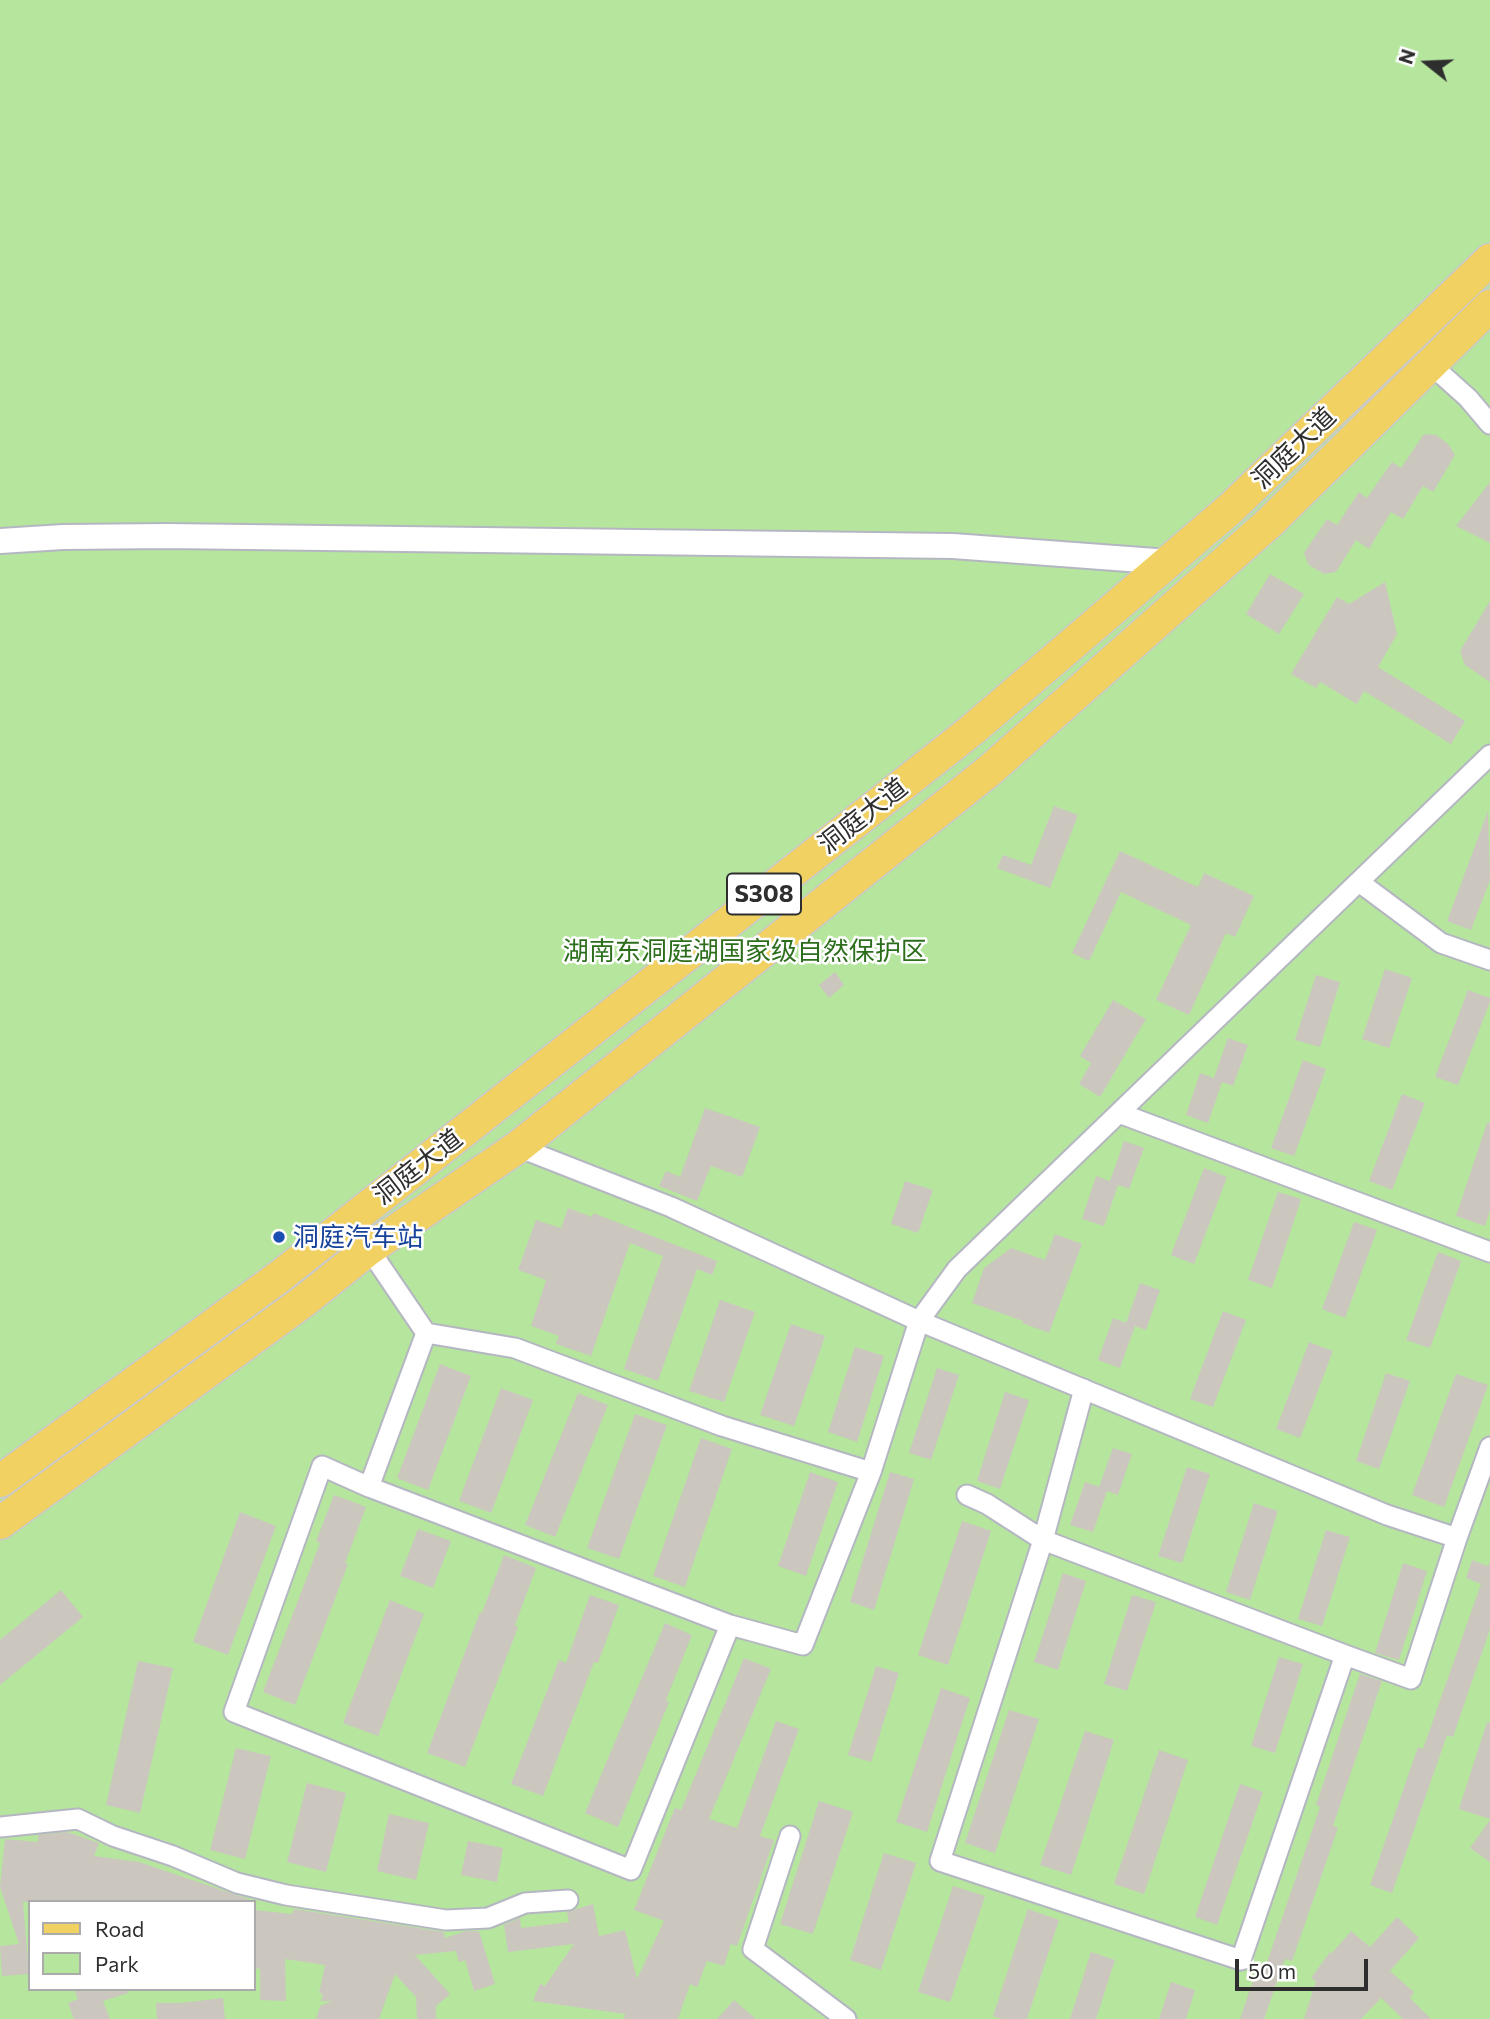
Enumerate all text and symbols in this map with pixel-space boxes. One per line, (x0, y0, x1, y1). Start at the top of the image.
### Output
north arrow (1392, 28, 1462, 98)
text: N (1393, 46, 1420, 67)
street label: 洞庭大道 (1246, 401, 1342, 495)
street label: 洞庭大道 (812, 772, 914, 860)
road number: S308 (727, 874, 801, 914)
park label: 湖南东洞庭湖国家级自然保护区 (563, 935, 927, 967)
street label: 洞庭大道 (367, 1123, 469, 1211)
place label: 洞庭汽车站 (293, 1221, 423, 1253)
marker: 洞庭汽车站 (271, 1229, 287, 1245)
legend (28, 1900, 256, 1991)
text: Road (95, 1916, 144, 1941)
scale bar (1238, 1946, 1371, 1990)
text: Park (95, 1951, 139, 1976)
text: 50 m (1248, 1958, 1296, 1983)

